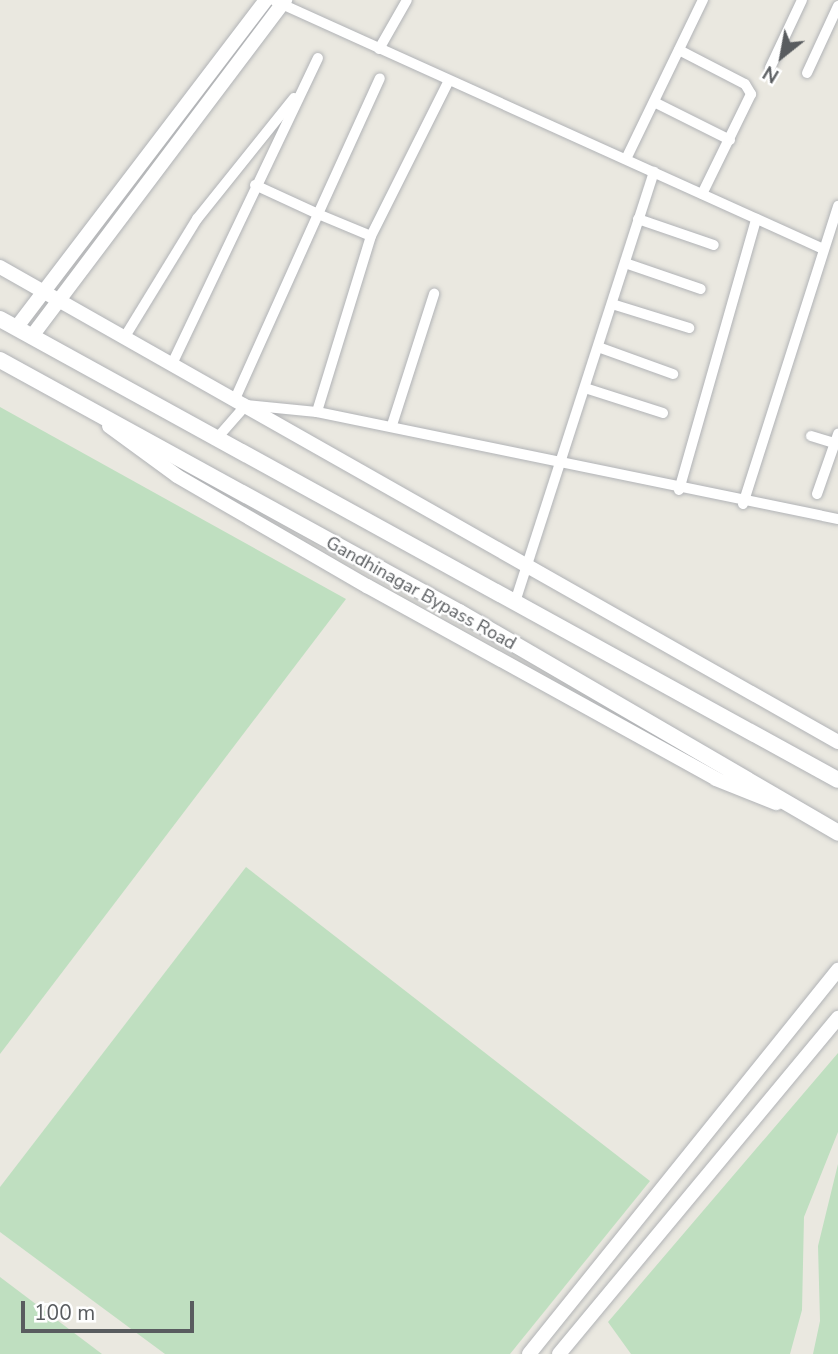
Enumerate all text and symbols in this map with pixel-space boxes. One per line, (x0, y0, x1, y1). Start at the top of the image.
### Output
north arrow (747, 21, 817, 91)
text: N (758, 59, 784, 89)
street label: Gandhinagar Bypass Road (322, 532, 520, 654)
scale bar (24, 1288, 198, 1332)
text: 100 m (34, 1299, 95, 1327)

